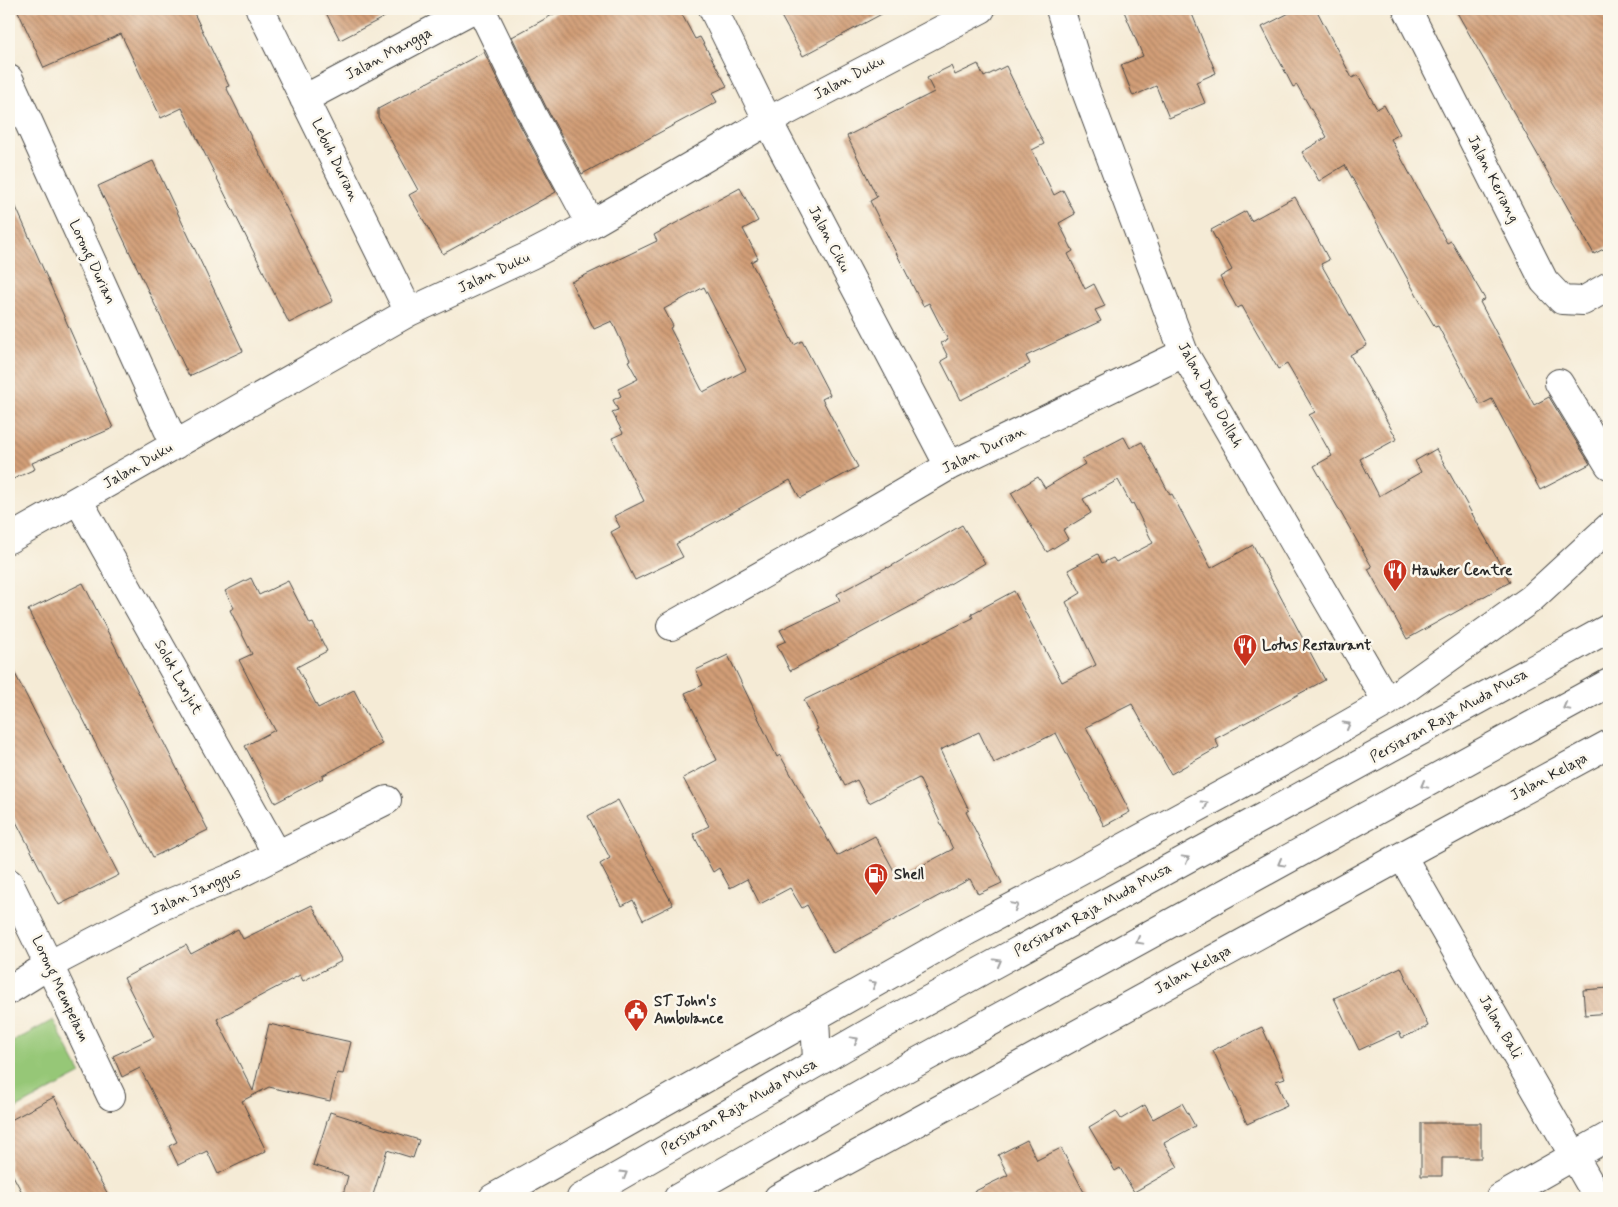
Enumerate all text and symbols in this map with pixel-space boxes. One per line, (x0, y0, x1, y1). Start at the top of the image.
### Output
street label: Jalan Mangga (342, 23, 436, 86)
street label: Jalan Duku (810, 51, 888, 105)
street label: Lebuh Durian (306, 115, 364, 205)
street label: Jalan Keriang (1462, 132, 1524, 226)
street label: Jalan Ciku (803, 202, 855, 276)
street label: Lorong Durian (63, 217, 120, 308)
street label: Jalan Duku (455, 248, 533, 298)
street label: Jalan Dato Dollah (1173, 339, 1247, 451)
street label: Jalan Durian (939, 421, 1029, 479)
street label: Jalan Duku (100, 438, 177, 494)
restaurant icon: Hawker Centre (1382, 558, 1408, 592)
place label: Hawker Centre (1412, 561, 1513, 581)
restaurant icon: Lotus Restaurant (1232, 633, 1258, 667)
street label: Solok Lanjut (149, 636, 207, 718)
place label: Lotus Restaurant (1262, 636, 1371, 656)
street label: Persiaran Raja Muda Musa (1367, 664, 1532, 768)
one-way arrow (1563, 700, 1572, 710)
one-way arrow (1341, 721, 1350, 731)
street label: Jalan Kelapa (1507, 748, 1591, 806)
one-way arrow (1420, 778, 1429, 788)
one-way arrow (1199, 800, 1208, 810)
one-way arrow (1181, 855, 1190, 865)
one-way arrow (1278, 856, 1287, 866)
street label: Persiaran Raja Muda Musa (1011, 858, 1176, 962)
fuel station icon: Shell (863, 862, 889, 896)
street label: Jalan Janggus (148, 863, 245, 922)
place label: Shell (894, 865, 925, 885)
one-way arrow (1010, 902, 1019, 912)
street label: Lorong Mempelam (26, 933, 93, 1046)
one-way arrow (1135, 934, 1144, 944)
street label: Jalan Kelapa (1151, 941, 1235, 999)
one-way arrow (992, 958, 1001, 968)
one-way arrow (867, 980, 876, 990)
place label: ST John's Ambulance (654, 992, 724, 1029)
street label: Jalan Bali (1474, 992, 1526, 1063)
public building icon: ST John's Ambulance (623, 998, 649, 1032)
one-way arrow (850, 1036, 859, 1046)
street label: Persiaran Raja Muda Musa (657, 1054, 821, 1160)
one-way arrow (618, 1170, 627, 1180)

